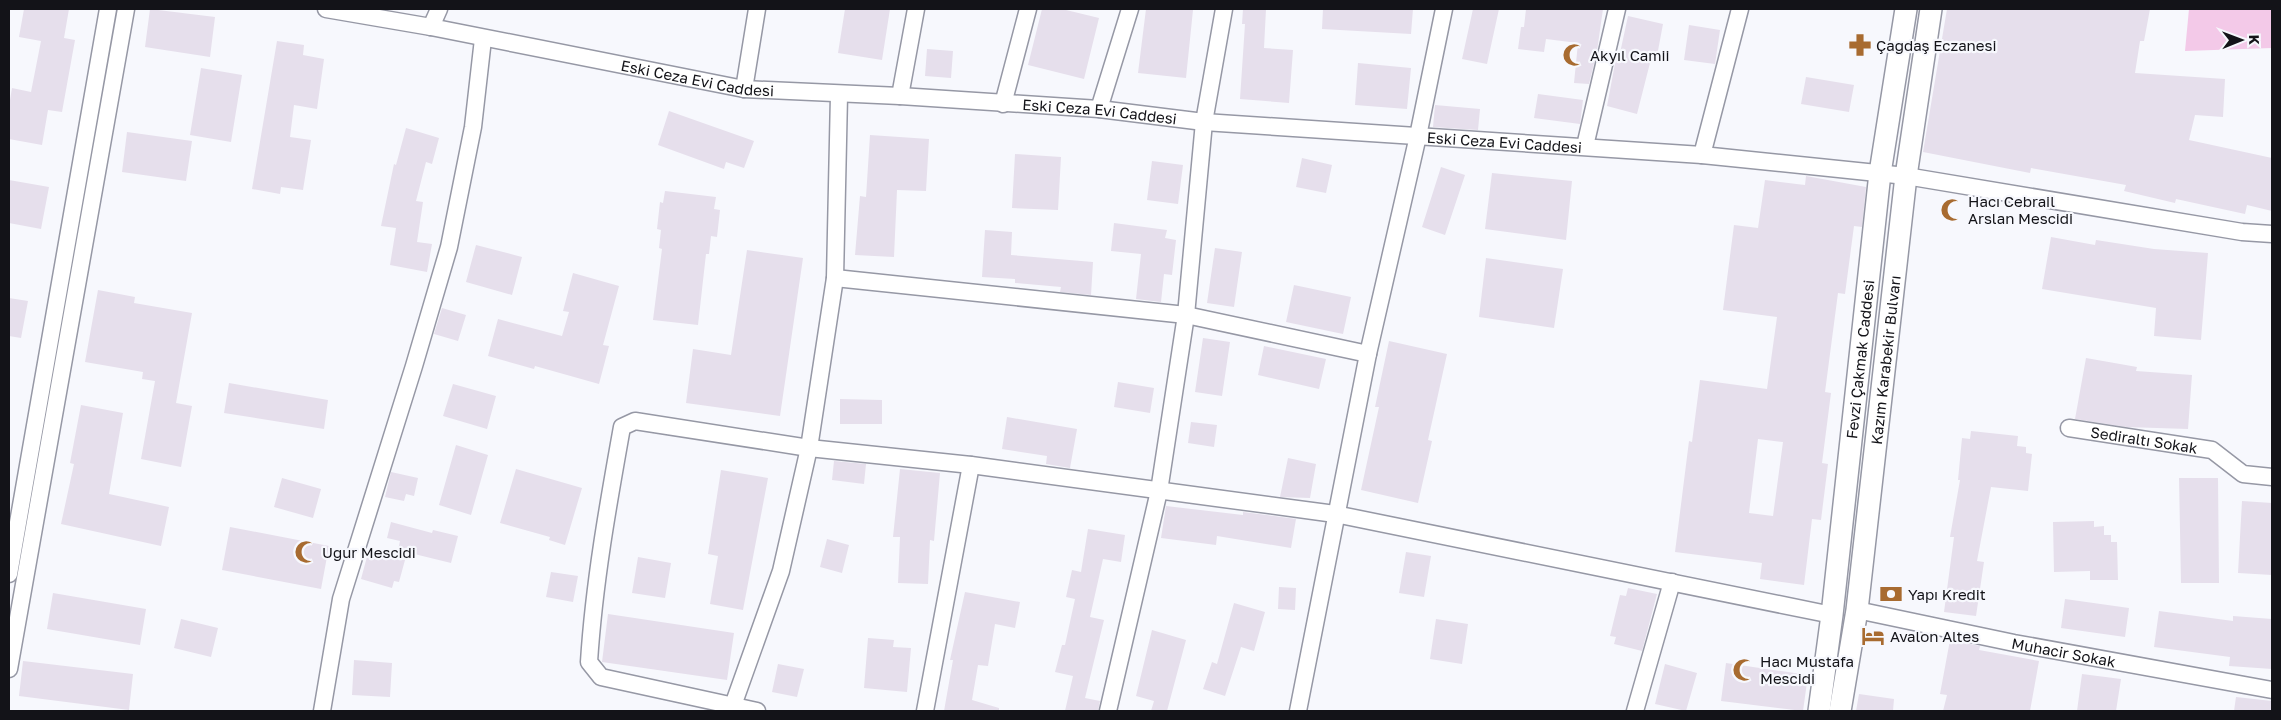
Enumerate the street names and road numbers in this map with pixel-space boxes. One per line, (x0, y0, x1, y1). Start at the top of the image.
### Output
street label: Eski Ceza Evi Caddesi (619, 56, 774, 99)
street label: Eski Ceza Evi Caddesi (1022, 95, 1178, 128)
street label: Eski Ceza Evi Caddesi (1426, 128, 1582, 156)
street label: Kazım Karabekir Bulvarı (1867, 274, 1904, 446)
street label: Fevzi Çakmak Caddesi (1842, 279, 1877, 440)
street label: Sediraltı Sokak (2089, 422, 2199, 457)
street label: Muhacir Sokak (2010, 634, 2118, 670)

